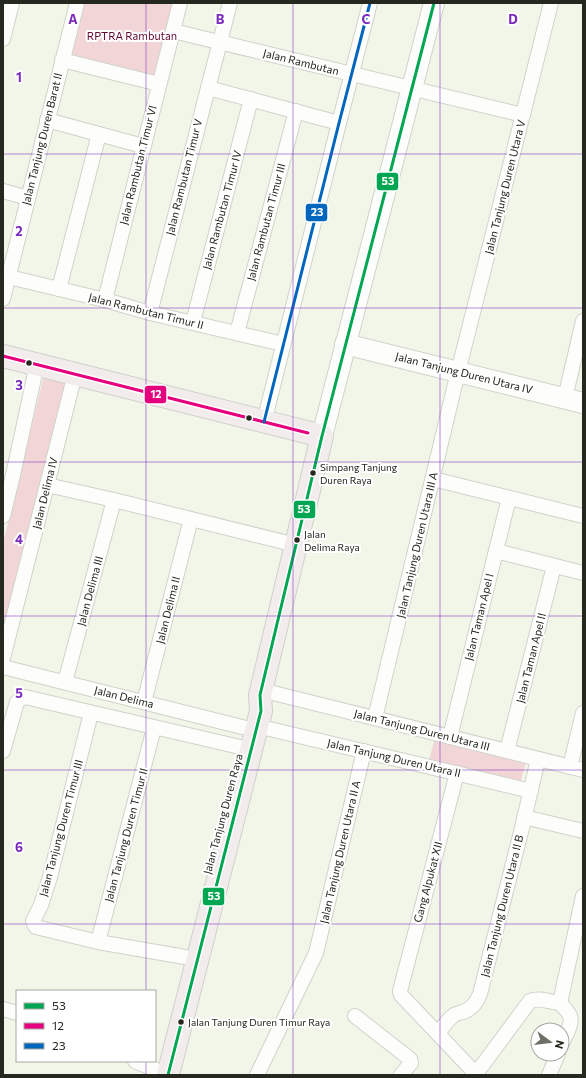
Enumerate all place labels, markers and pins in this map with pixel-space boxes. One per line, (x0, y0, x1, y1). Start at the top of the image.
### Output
unlabelled marker (24, 358, 34, 368)
unlabelled marker (244, 413, 254, 423)
place label: Simpang Tanjung Duren Raya (320, 461, 398, 486)
marker: Simpang Tanjung Duren Raya (308, 468, 318, 478)
place label: Jalan Delima Raya (304, 528, 360, 553)
marker: Jalan Delima Raya (292, 535, 302, 545)
place label: Jalan Tanjung Duren Timur Raya (188, 1016, 330, 1028)
marker: Jalan Tanjung Duren Timur Raya (176, 1017, 186, 1027)

